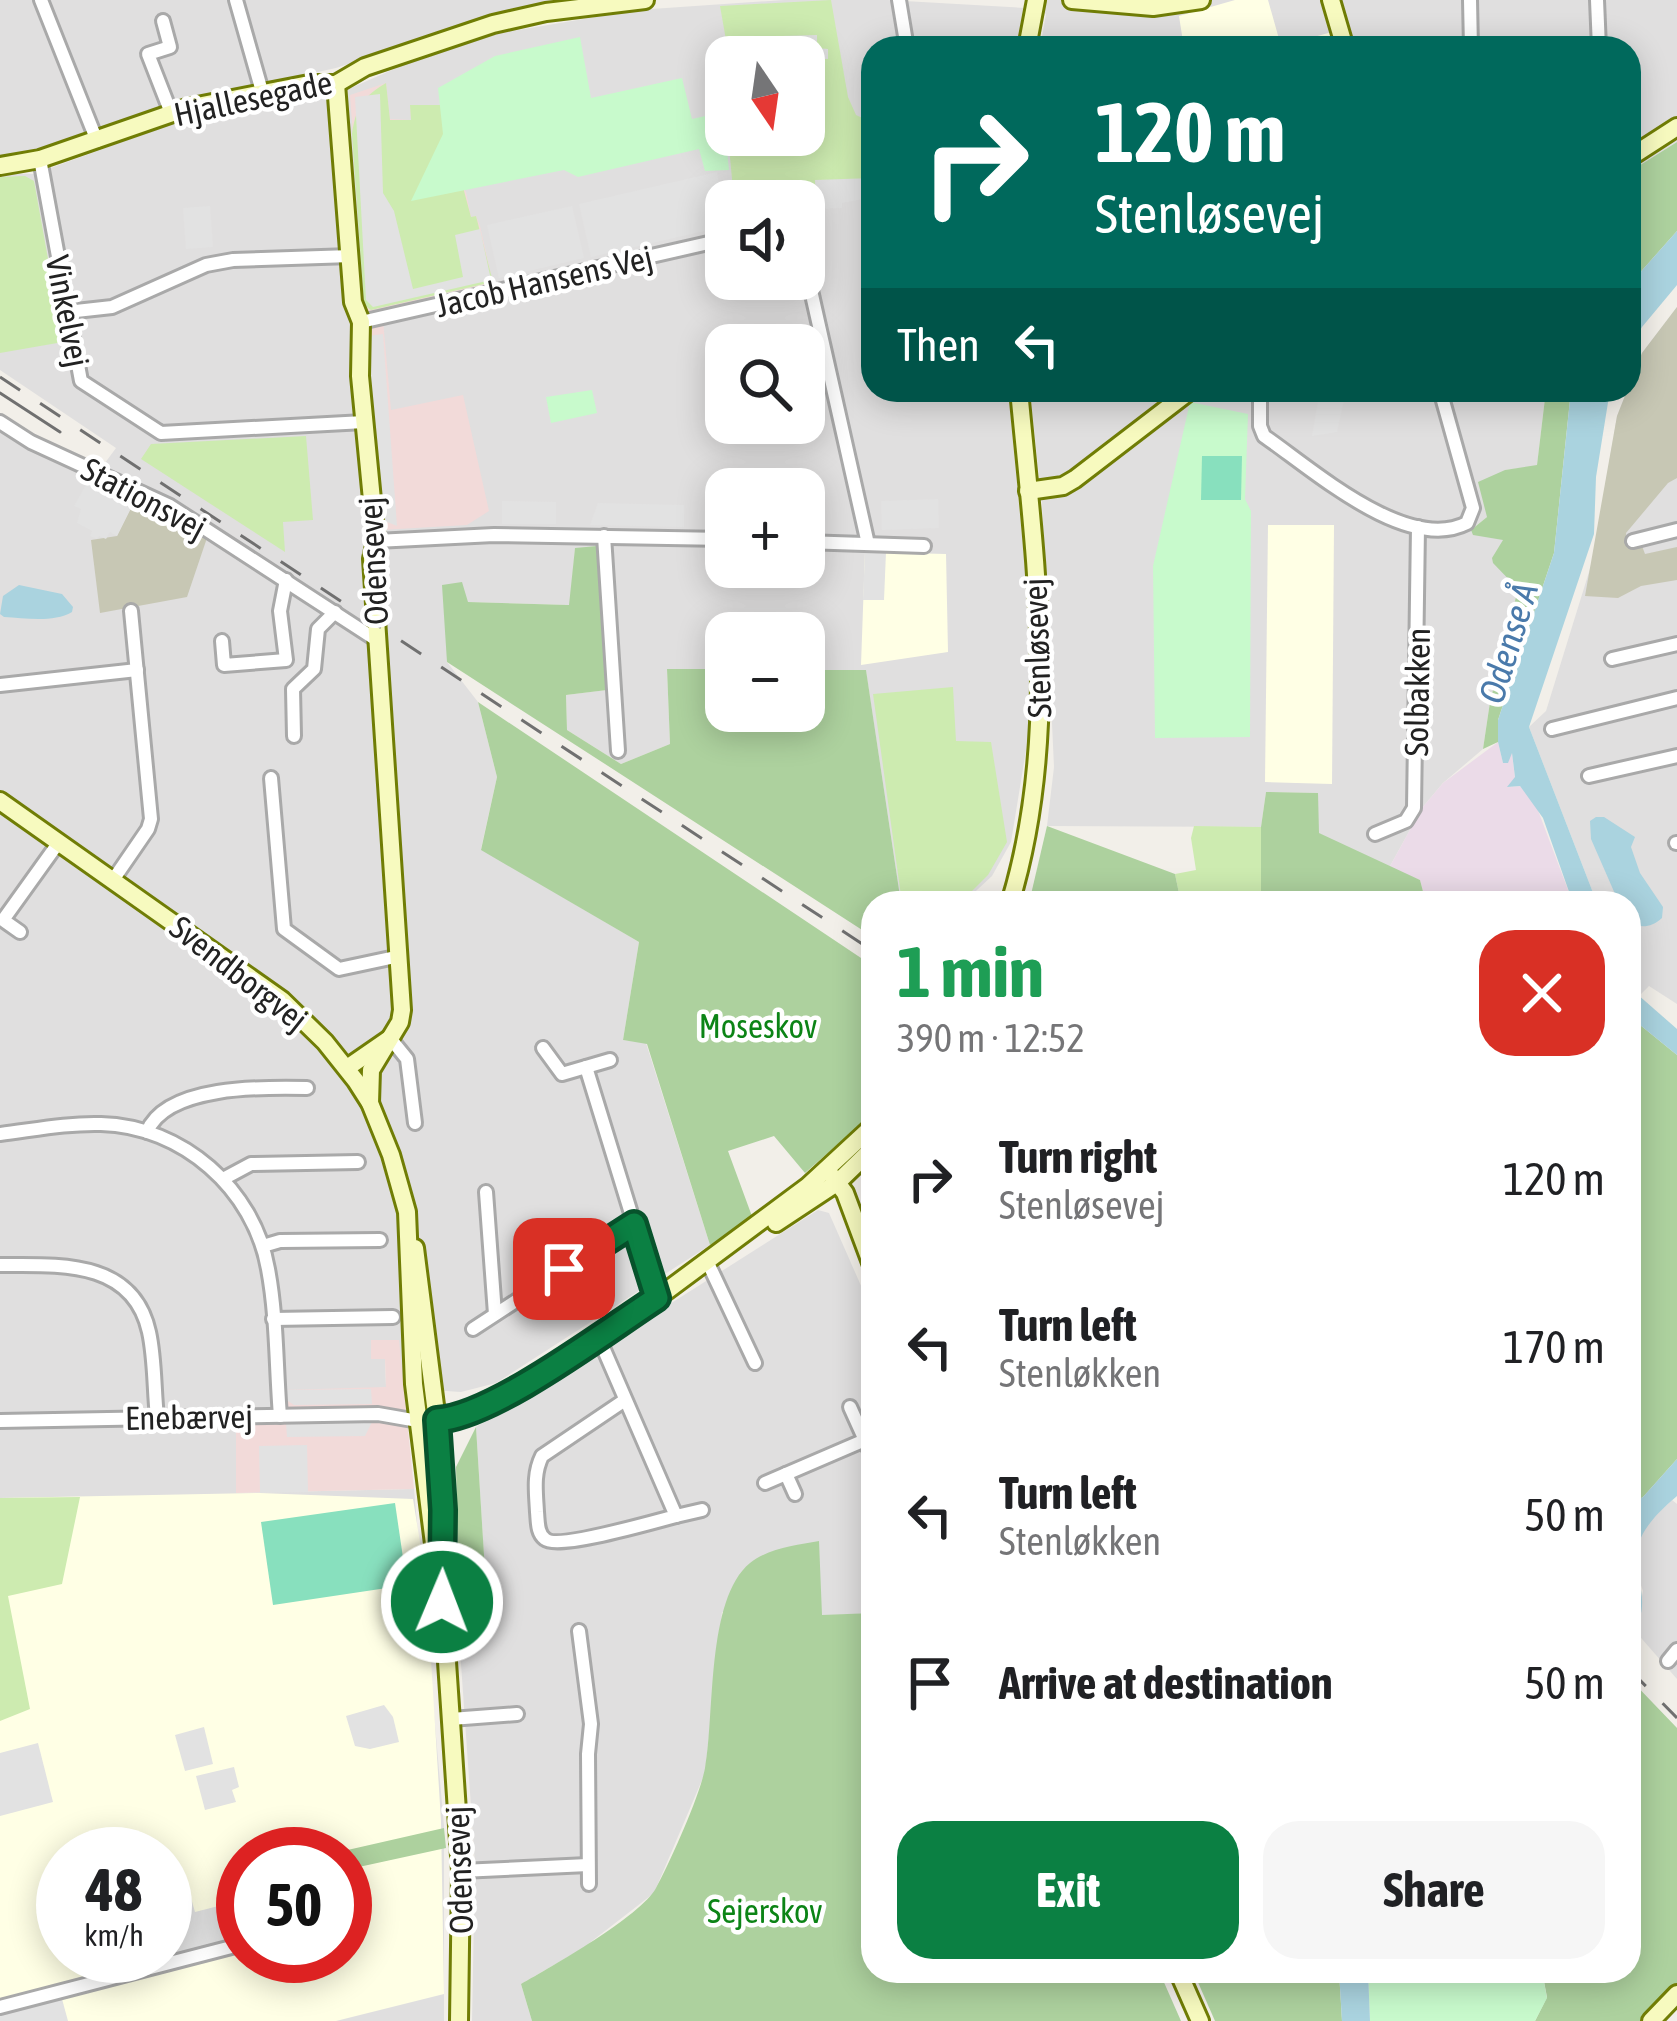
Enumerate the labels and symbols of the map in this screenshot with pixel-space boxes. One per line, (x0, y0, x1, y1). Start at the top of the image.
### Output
north arrow (705, 36, 825, 156)
street label: Hjallesegade (171, 63, 335, 133)
street label: Jacob Hansens Vej (432, 238, 656, 324)
street label: Vinkelvej (39, 252, 97, 370)
street label: Stationsvej (76, 450, 212, 546)
street label: Odensevej (351, 496, 395, 626)
street label: Stenløsevej (1016, 577, 1058, 719)
water label: Odense Å (1470, 578, 1546, 708)
street label: Solbakken (1397, 627, 1437, 757)
street label: Svendborgvej (163, 908, 315, 1038)
park label: Moseskov (699, 1007, 817, 1045)
pin (513, 1218, 615, 1320)
street label: Enebærvej (125, 1397, 253, 1437)
position arrow (379, 1539, 505, 1665)
street label: Odensevej (438, 1805, 480, 1935)
speed limit sign: 50 (216, 1827, 372, 1983)
park label: Sejerskov (707, 1892, 823, 1930)

